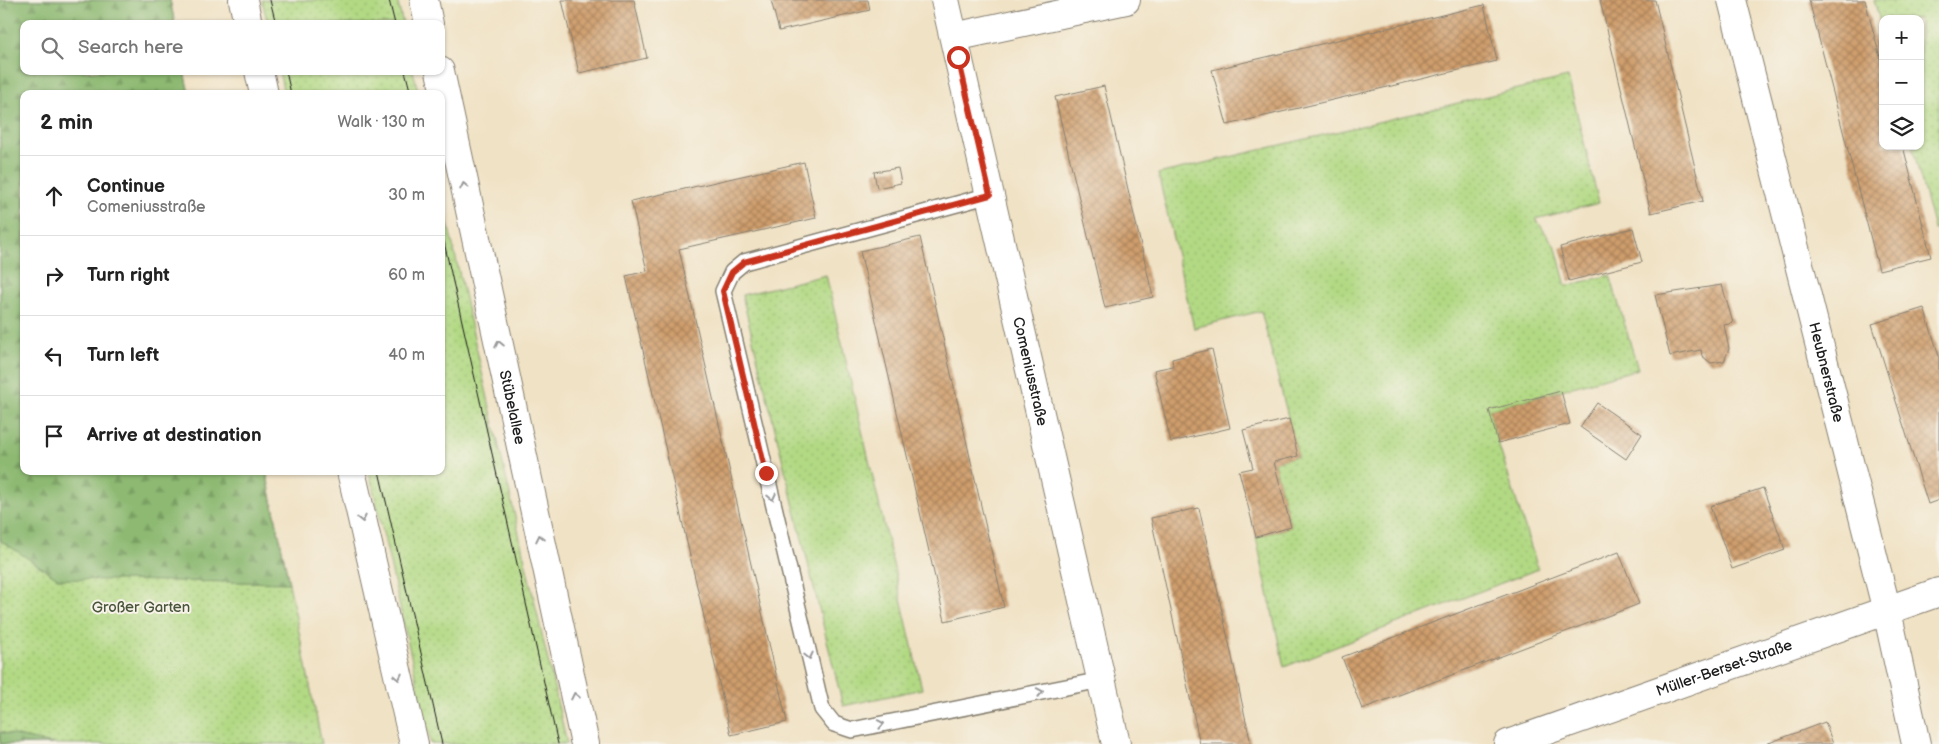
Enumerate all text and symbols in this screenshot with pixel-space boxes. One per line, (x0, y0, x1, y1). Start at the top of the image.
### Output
map controls (1879, 15, 1924, 150)
button: + (1879, 15, 1924, 60)
search box (20, 20, 445, 75)
icon: search (38, 34, 66, 62)
text: Search here (78, 36, 183, 59)
route start (947, 46, 970, 69)
button: − (1879, 60, 1924, 105)
button: layers (1879, 105, 1924, 150)
text: 2 min (40, 110, 93, 135)
text: Walk · 130 m (337, 113, 425, 132)
text: Continue (87, 175, 165, 198)
one-way arrow (459, 181, 470, 190)
icon: ahead (40, 182, 68, 210)
text: 30 m (388, 186, 425, 205)
text: Comeniusstraße (87, 198, 206, 217)
icon: right (40, 262, 68, 290)
text: Turn right (87, 264, 170, 287)
text: 60 m (388, 266, 425, 285)
street label: Comeniusstraße (1008, 315, 1052, 428)
street label: Heubnerstraße (1804, 320, 1848, 424)
one-way arrow (494, 340, 505, 349)
icon: left (40, 342, 68, 370)
text: Turn left (87, 344, 159, 367)
text: 40 m (388, 346, 425, 365)
street label: Stübelallee (495, 368, 529, 446)
icon: arrive (40, 422, 68, 450)
text: Arrive at destination (87, 424, 262, 447)
route end (755, 462, 778, 485)
one-way arrow (766, 493, 777, 502)
one-way arrow (356, 514, 367, 523)
one-way arrow (536, 533, 546, 542)
park label: Großer Garten (92, 598, 190, 617)
street label: Müller-Berset-Straße (1654, 636, 1795, 701)
one-way arrow (803, 651, 814, 660)
one-way arrow (392, 673, 403, 682)
one-way arrow (1036, 688, 1045, 698)
one-way arrow (570, 692, 581, 701)
one-way arrow (877, 720, 886, 730)

